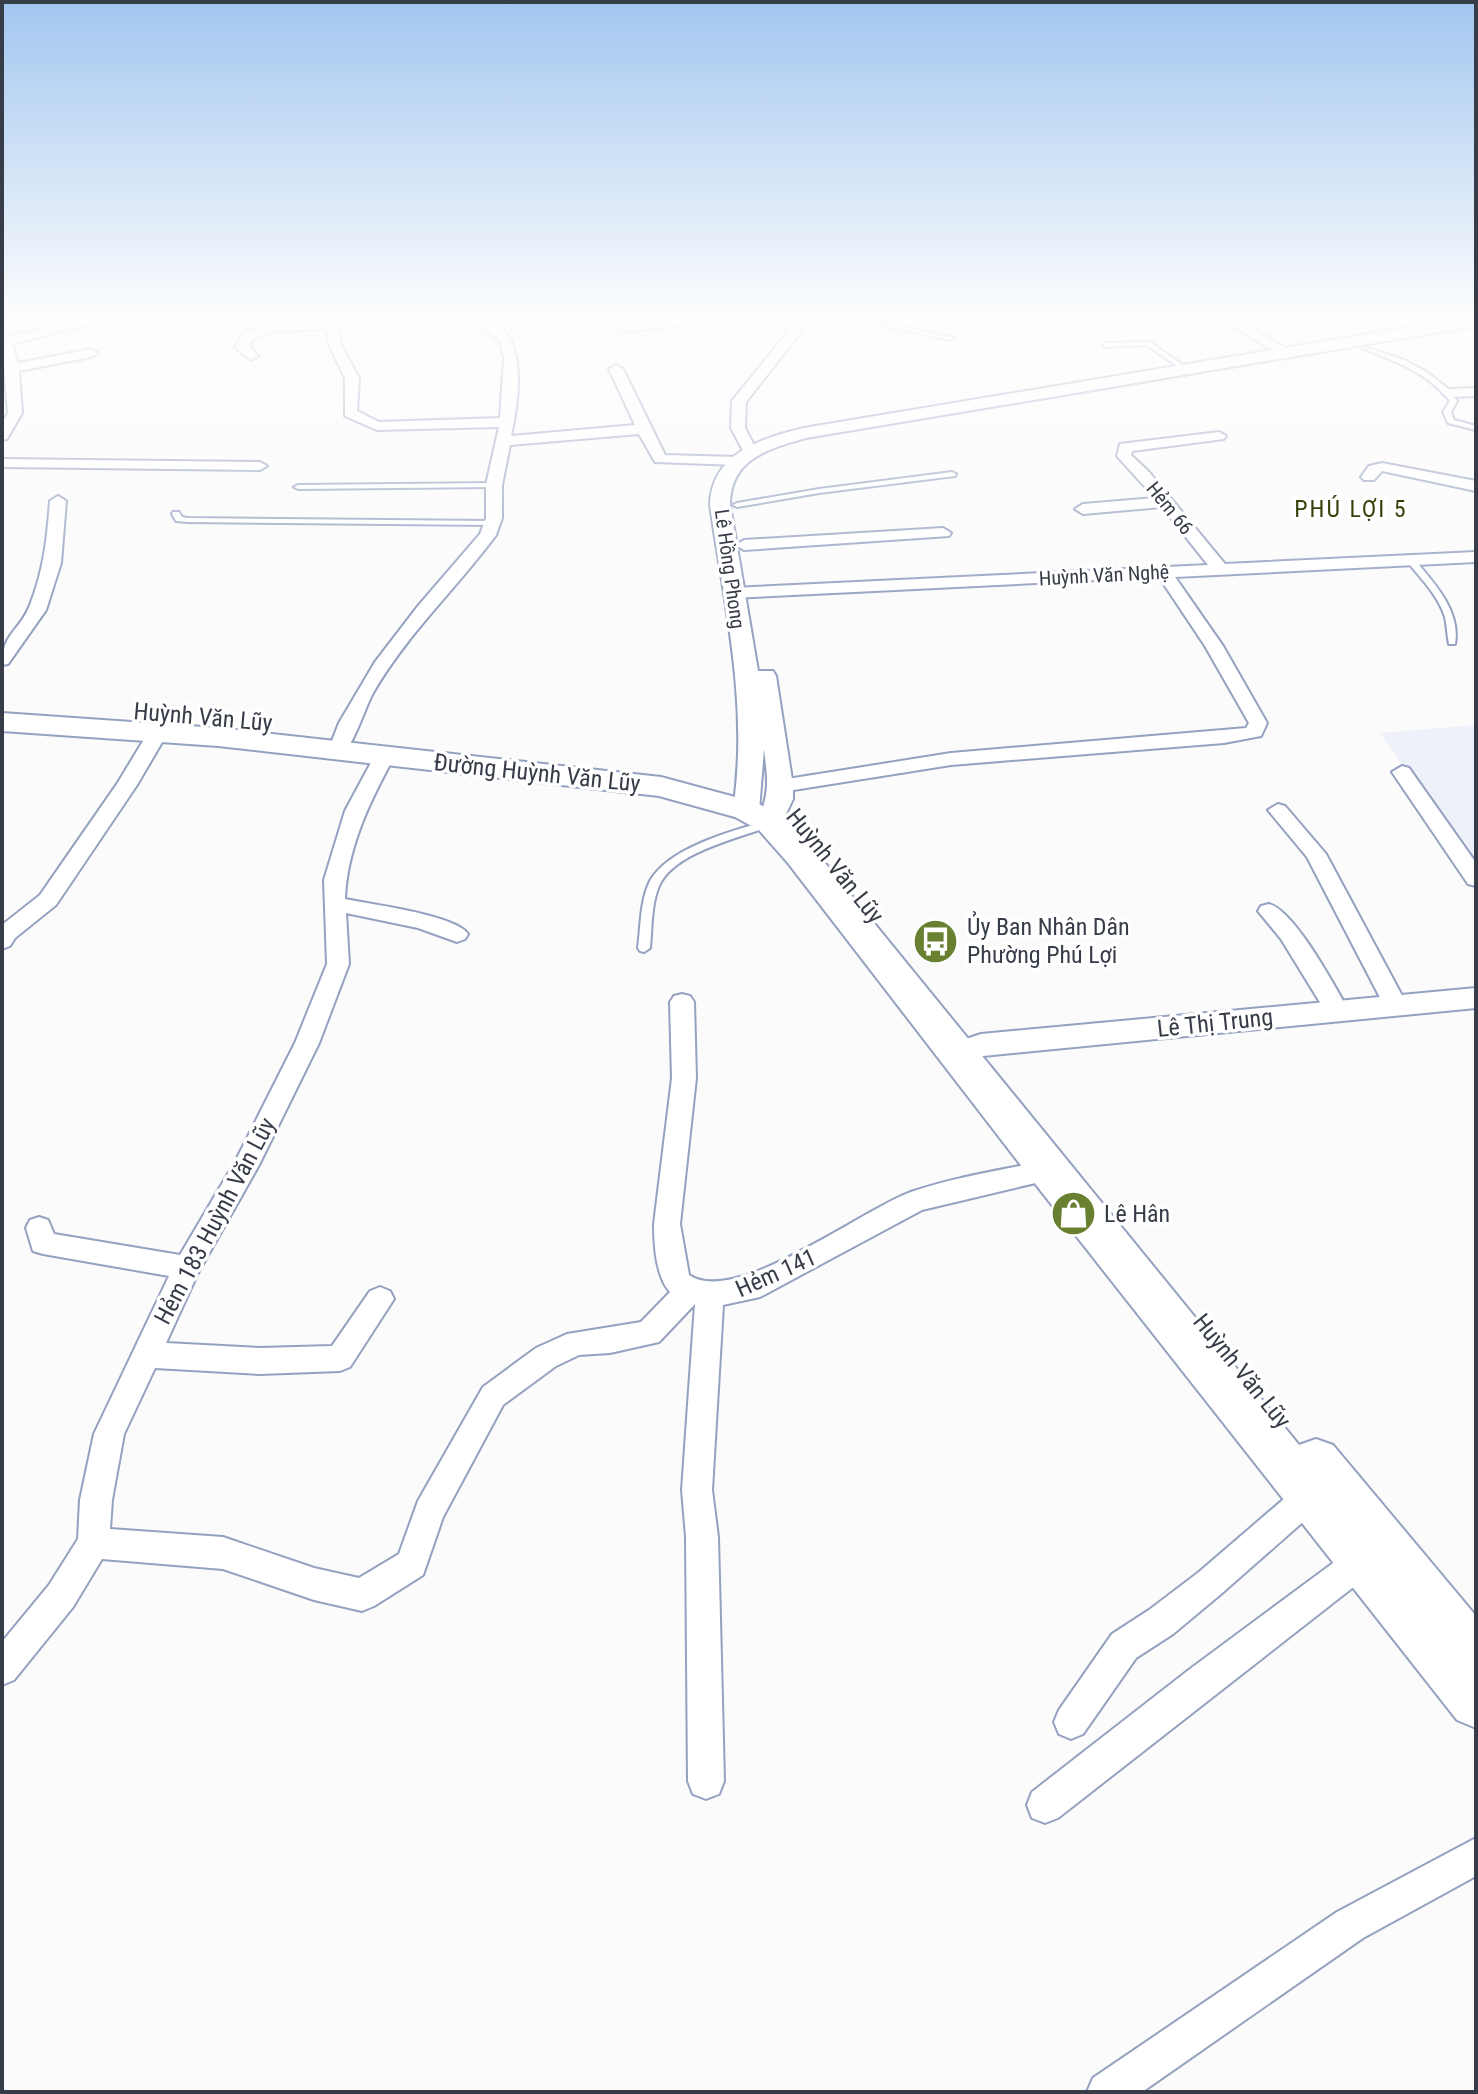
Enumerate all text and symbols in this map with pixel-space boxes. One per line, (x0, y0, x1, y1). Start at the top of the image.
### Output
street label: Hẻm 66 (1141, 477, 1199, 539)
district label: PHÚ LỢI 5 (1294, 495, 1408, 523)
street label: Lê Hồng Phong (710, 508, 750, 630)
street label: Huỳnh Văn Nghệ (1038, 560, 1170, 590)
street label: Huỳnh Văn Lũy (132, 697, 274, 737)
street label: Đường Huỳnh Văn Lũy (432, 748, 642, 798)
street label: Huỳnh Văn Lũy (780, 803, 890, 929)
place label: Ủy Ban Nhân Dân Phường Phú Lợi (967, 910, 1130, 969)
bus stop icon: Ủy Ban Nhân Dân Phường Phú Lợi (912, 917, 960, 965)
street label: Lê Thị Trung (1156, 1003, 1274, 1043)
street label: Hẻm 183 Huỳnh Văn Lũy (149, 1113, 281, 1329)
shop icon: Lê Hân (1049, 1190, 1097, 1238)
place label: Lê Hân (1104, 1200, 1170, 1228)
street label: Hẻm 141 (731, 1243, 821, 1303)
street label: Huỳnh Văn Lũy (1187, 1308, 1297, 1434)

